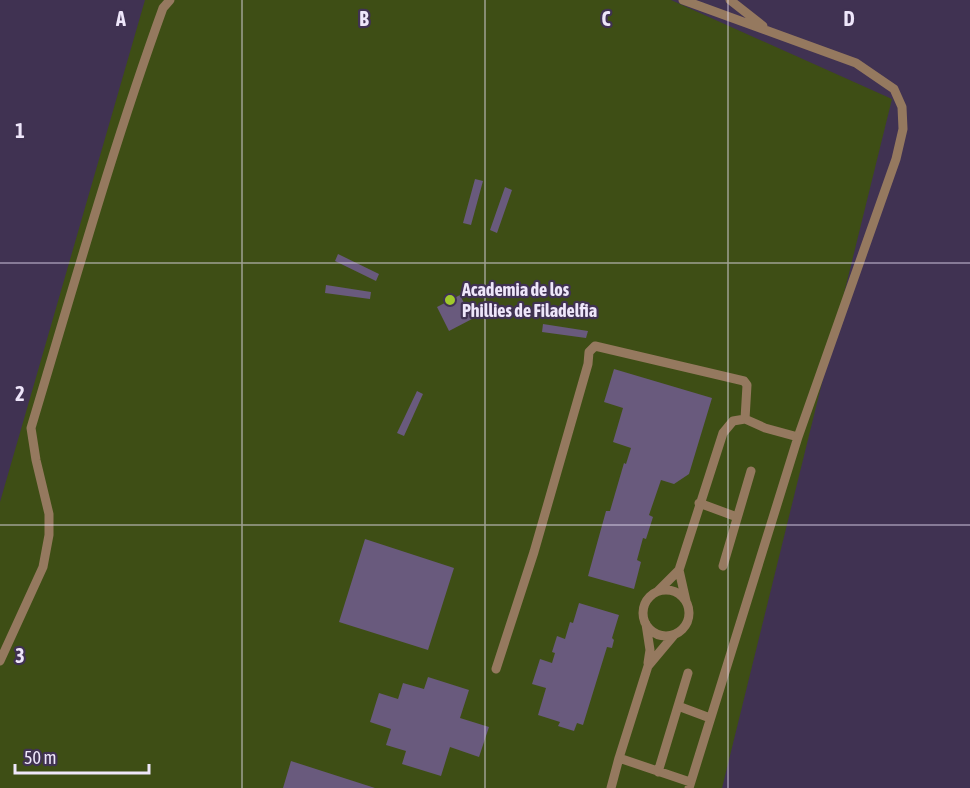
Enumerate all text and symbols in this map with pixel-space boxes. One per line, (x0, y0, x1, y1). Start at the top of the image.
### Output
text: A (115, 7, 126, 30)
text: B (359, 7, 369, 30)
text: C (602, 7, 611, 30)
text: D (843, 7, 855, 30)
text: 1 (15, 119, 25, 142)
place label: Academia de los Phillies de Filadelfia (461, 279, 597, 321)
marker: Academia de los Phillies de Filadelfia (443, 293, 457, 307)
text: 2 (15, 382, 25, 405)
text: 3 (15, 644, 25, 667)
scale bar (15, 737, 148, 775)
text: 50 m (24, 747, 56, 768)

